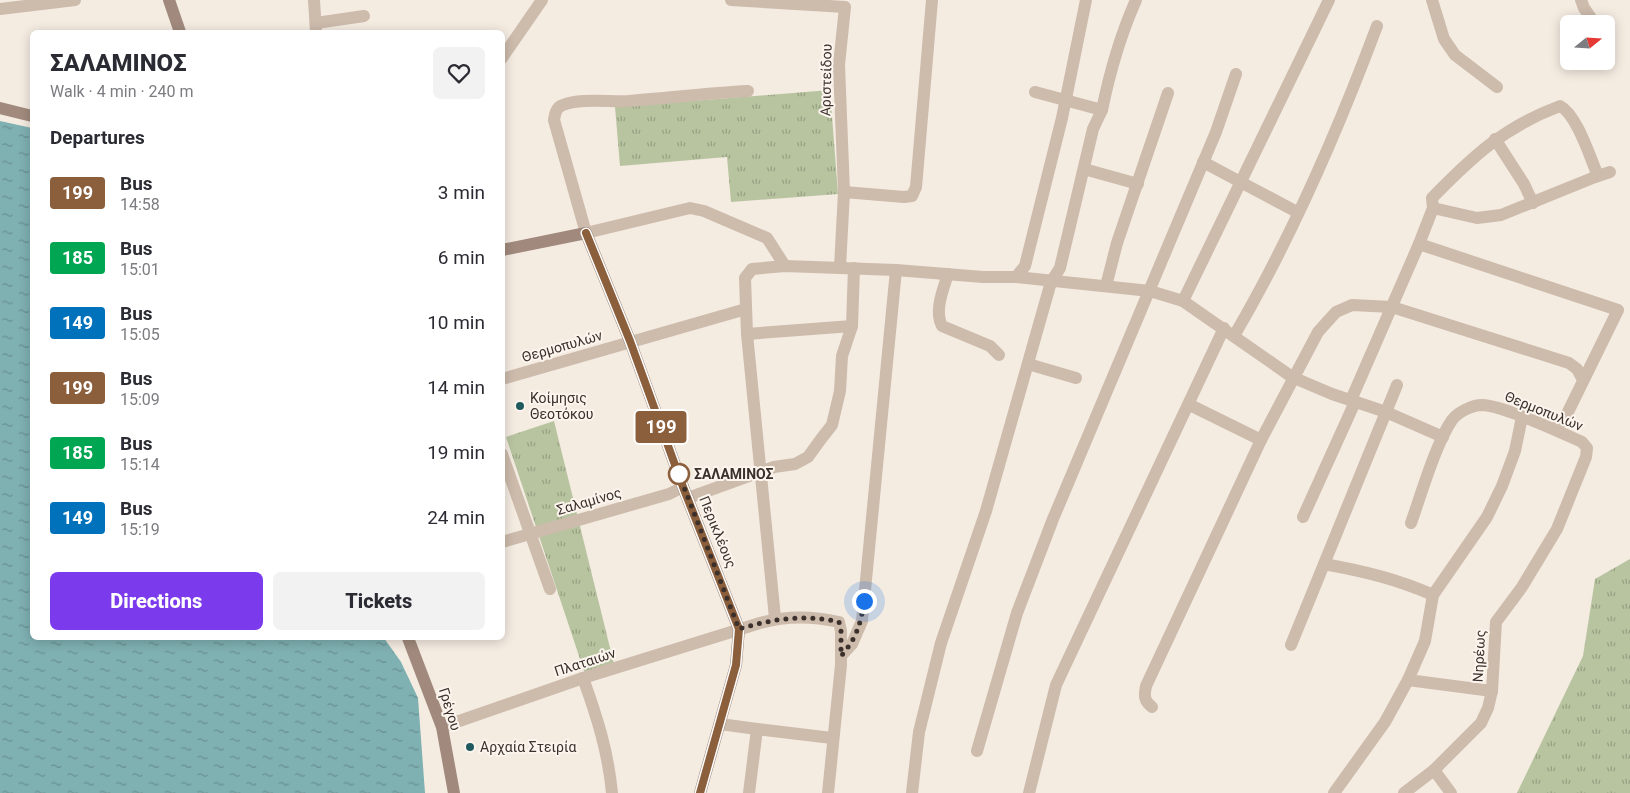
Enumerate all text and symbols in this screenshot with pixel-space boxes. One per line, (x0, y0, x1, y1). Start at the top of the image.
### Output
north arrow (1560, 15, 1615, 70)
map controls (1560, 15, 1615, 70)
street label: Αριστείδου (817, 44, 835, 116)
button: heart (433, 47, 485, 99)
text: ΣΑΛΑΜΙΝΟΣ (50, 49, 186, 77)
text: Walk · 4 min · 240 m (50, 82, 194, 101)
text: Departures (50, 126, 145, 149)
text: Bus (120, 172, 153, 195)
text: 3 min (438, 181, 485, 204)
text: 199 (62, 182, 93, 203)
text: 14:58 (120, 195, 160, 214)
text: Bus (120, 237, 153, 260)
text: 6 min (438, 246, 485, 269)
text: 185 (62, 247, 93, 268)
text: 15:01 (120, 260, 160, 279)
text: Bus (120, 302, 153, 325)
text: 10 min (427, 311, 485, 334)
text: 149 (62, 312, 93, 333)
text: 15:05 (120, 325, 160, 344)
street label: Θερμοπυλών (520, 327, 604, 365)
text: Bus (120, 367, 153, 390)
text: 14 min (427, 376, 485, 399)
text: 199 (62, 377, 93, 398)
street label: Θερμοπυλών (1503, 388, 1586, 434)
text: 15:09 (120, 390, 160, 409)
place label: Κοίμησις Θεοτόκου (530, 390, 593, 422)
marker: Κοίμησις Θεοτόκου (514, 400, 526, 412)
line badge: 199 (632, 411, 690, 443)
text: 199 (646, 416, 676, 437)
text: Bus (120, 432, 153, 455)
text: 19 min (427, 441, 485, 464)
text: 185 (62, 442, 93, 463)
text: 15:14 (120, 455, 160, 474)
marker: ΣΑΛΑΜΙΝΟΣ (668, 463, 690, 485)
place label: ΣΑΛΑΜΙΝΟΣ (694, 466, 774, 482)
street label: Σαλαμίνος (555, 484, 623, 518)
street label: Περικλέους (696, 494, 740, 570)
text: Bus (120, 497, 153, 520)
text: 24 min (427, 506, 485, 529)
text: 149 (62, 507, 93, 528)
text: 15:19 (120, 520, 160, 539)
button: Directions (50, 572, 263, 630)
button: Tickets (273, 572, 485, 630)
your location (852, 589, 877, 614)
street label: Νηρέως (1470, 629, 1488, 683)
street label: Πλαταιών (552, 645, 618, 679)
street label: Γρέγου (436, 686, 464, 732)
place label: Αρχαία Στειρία (480, 739, 577, 755)
marker: Αρχαία Στειρία (464, 741, 476, 753)

